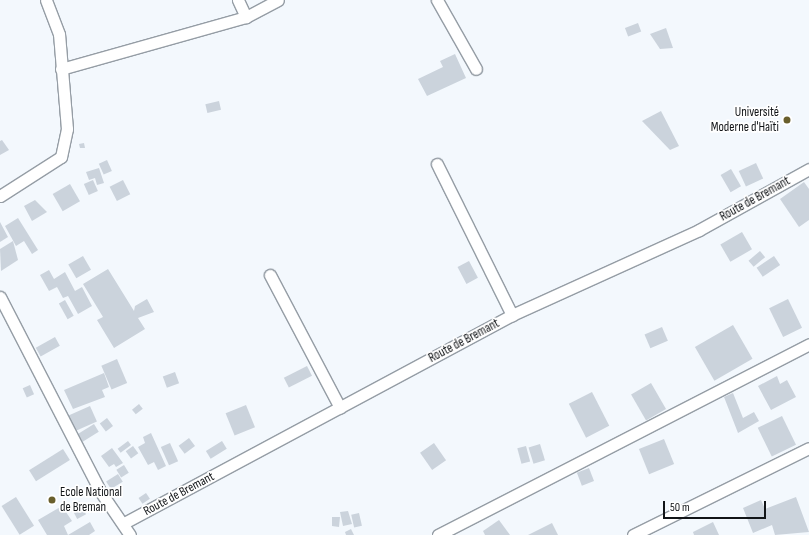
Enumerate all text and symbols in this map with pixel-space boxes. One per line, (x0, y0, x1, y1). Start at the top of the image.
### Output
place label: Université Moderne d'Haïti (711, 105, 779, 136)
marker: Université Moderne d'Haïti (782, 115, 792, 125)
street label: Route de Bremant (717, 173, 793, 225)
street label: Route de Bremant (426, 316, 502, 366)
street label: Route de Bremant (141, 469, 217, 519)
place label: Ecole National de Breman (60, 485, 122, 516)
scale bar (665, 493, 768, 519)
marker: Ecole National de Breman (47, 495, 57, 505)
text: 50 m (670, 500, 690, 515)

